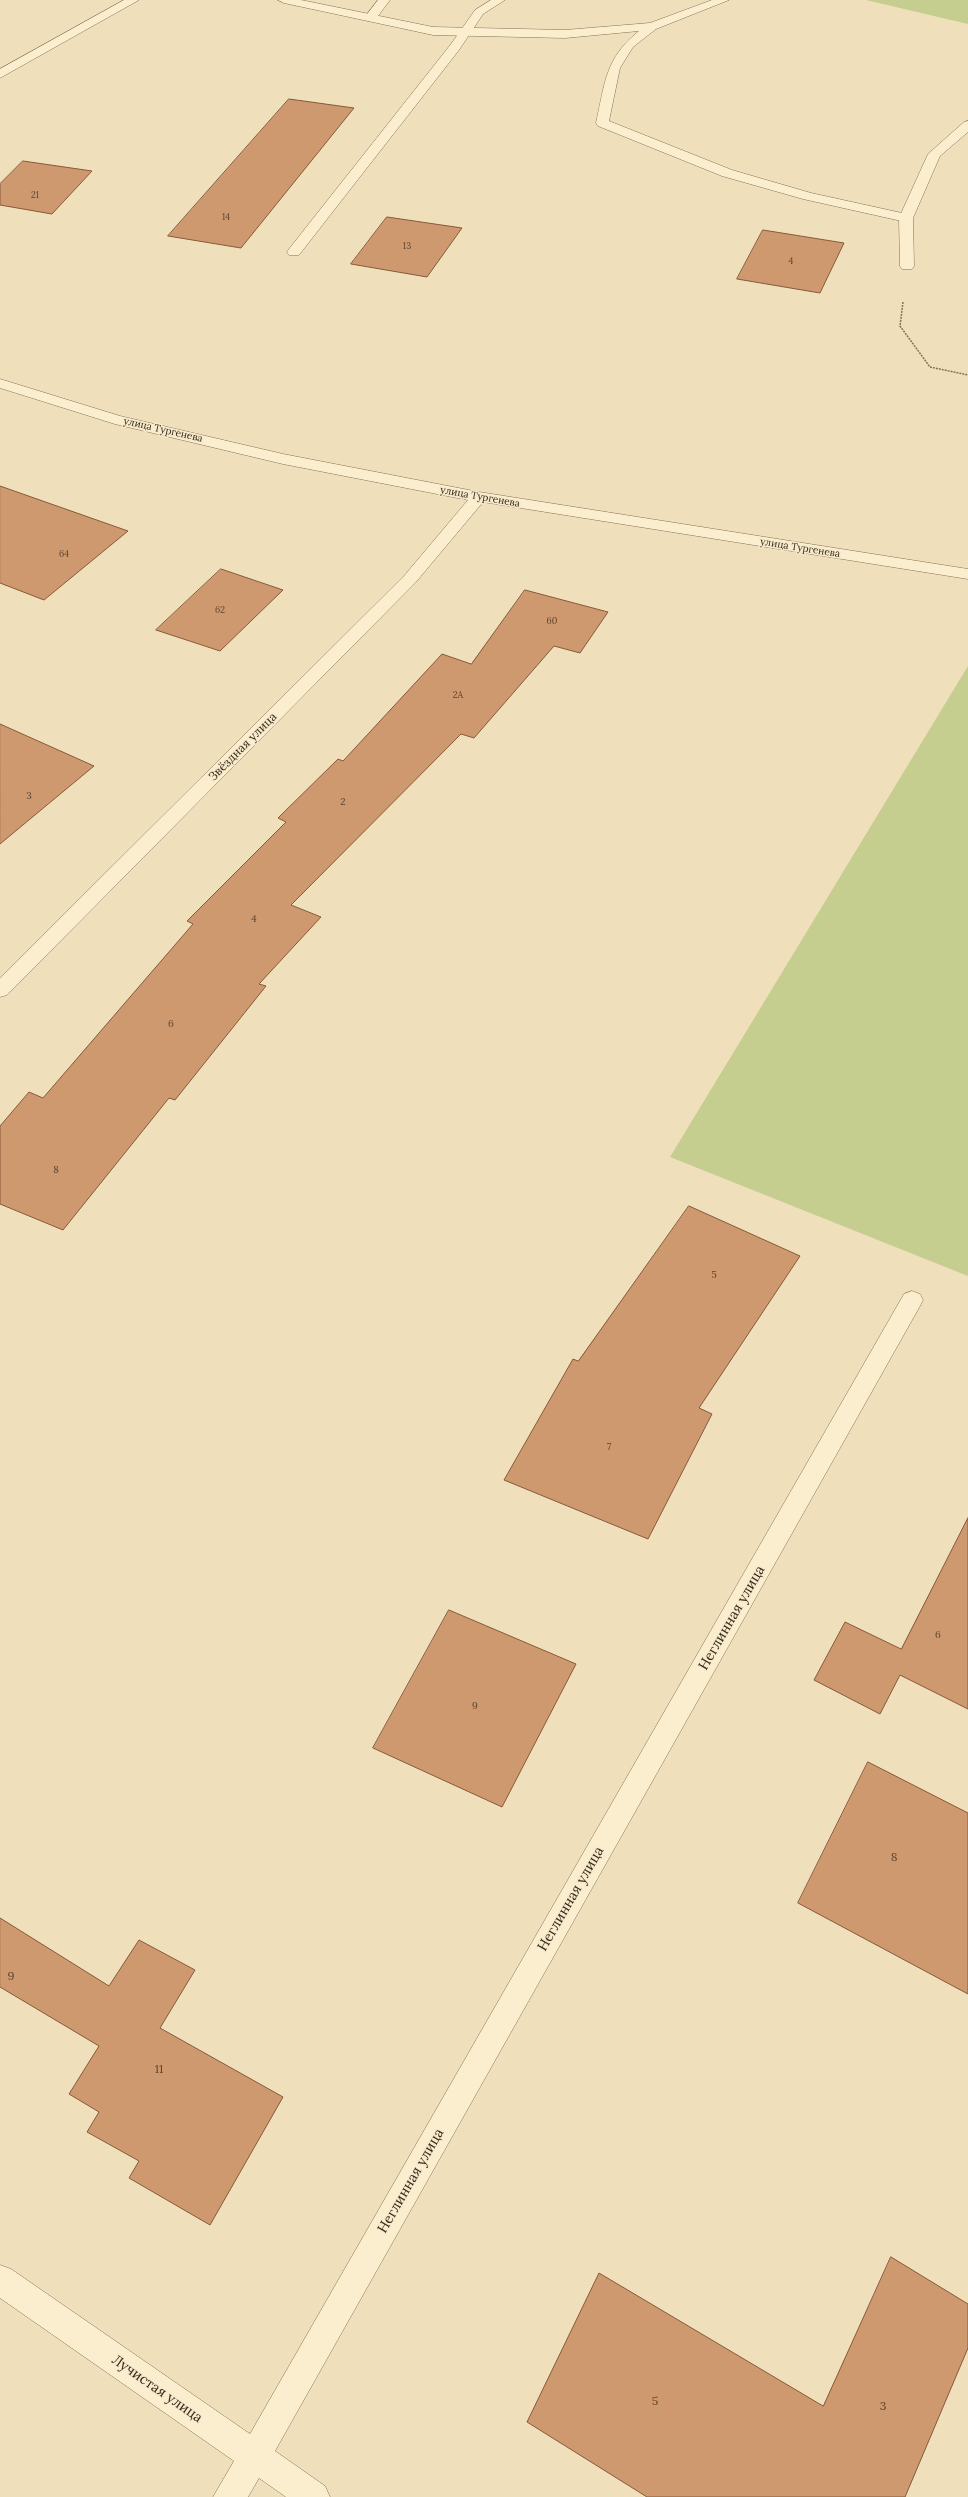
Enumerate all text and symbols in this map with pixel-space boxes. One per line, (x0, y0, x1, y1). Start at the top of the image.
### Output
house number: 21 (31, 190, 39, 200)
house number: 14 (222, 212, 230, 222)
house number: 13 (403, 241, 411, 251)
house number: 4 (789, 256, 793, 266)
street label: улица Тургенева (122, 415, 204, 445)
street label: улица Тургенева (439, 484, 521, 510)
street label: улица Тургенева (759, 536, 841, 560)
house number: 64 (59, 549, 69, 559)
house number: 62 (215, 605, 225, 615)
house number: 60 (547, 616, 557, 626)
house number: 2А (453, 690, 463, 700)
street label: Звёздная улица (206, 710, 280, 784)
house number: 3 (26, 790, 32, 802)
house number: 2 (340, 796, 346, 808)
house number: 4 (251, 913, 257, 925)
house number: 6 (168, 1018, 174, 1030)
house number: 8 (53, 1164, 59, 1176)
house number: 5 (711, 1269, 717, 1281)
house number: 7 (607, 1441, 611, 1453)
street label: Неглинная улица (695, 1563, 769, 1673)
house number: 6 (935, 1629, 941, 1641)
house number: 9 (472, 1700, 478, 1712)
street label: Неглинная улица (534, 1844, 608, 1954)
house number: 8 (891, 1851, 897, 1865)
house number: 9 (8, 1970, 14, 1984)
house number: 11 (155, 2063, 163, 2077)
street label: Неглинная улица (374, 2126, 448, 2236)
street label: Лучистая улица (108, 2352, 206, 2426)
house number: 5 (652, 2395, 658, 2409)
house number: 3 (880, 2400, 886, 2414)

